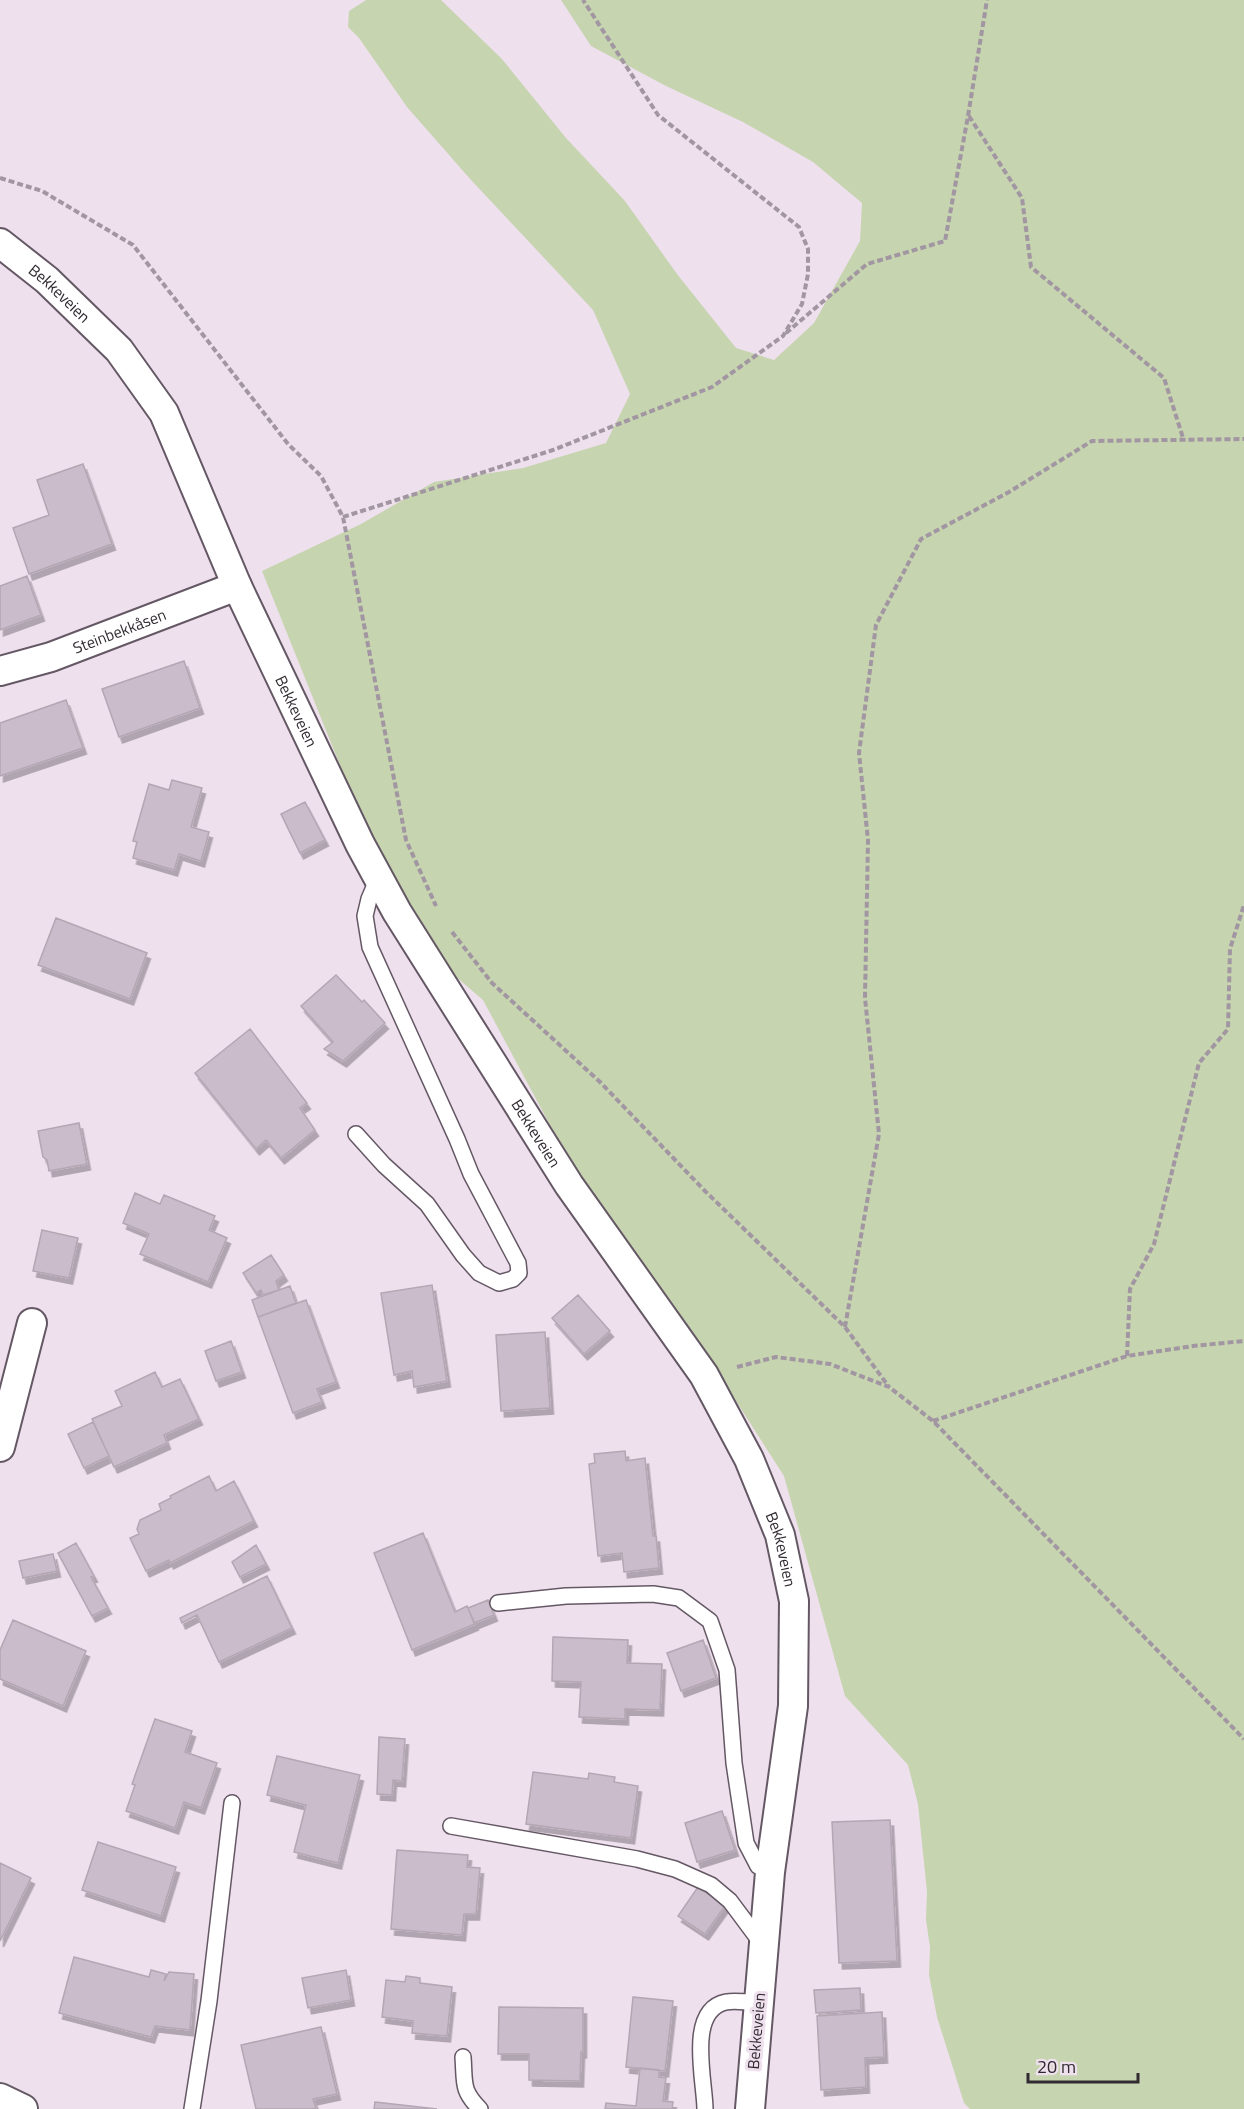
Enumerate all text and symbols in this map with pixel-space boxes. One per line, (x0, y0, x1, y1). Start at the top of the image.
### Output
street label: Bekkeveien (24, 258, 96, 328)
street label: Steinbekkåsen (69, 602, 170, 660)
street label: Bekkeveien (269, 671, 324, 751)
street label: Bekkeveien (506, 1094, 567, 1172)
street label: Bekkeveien (760, 1508, 803, 1589)
street label: Bekkeveien (741, 1992, 771, 2070)
scale bar (1028, 2046, 1138, 2084)
text: 20 m (1037, 2053, 1076, 2080)

